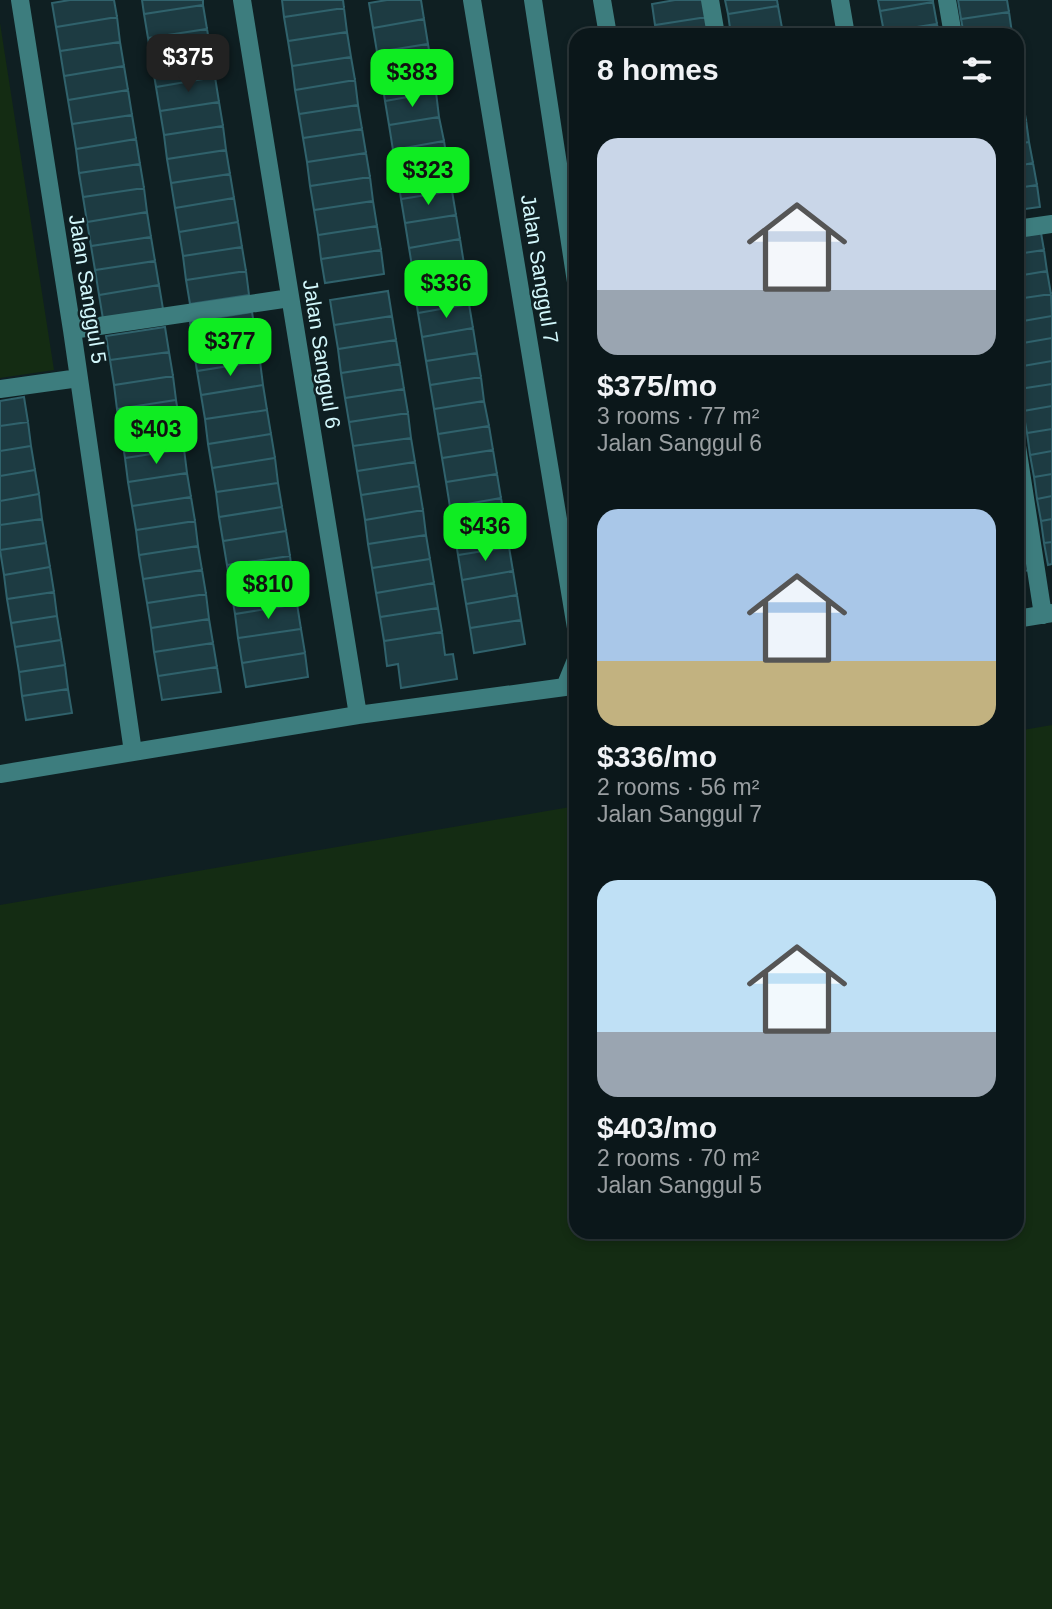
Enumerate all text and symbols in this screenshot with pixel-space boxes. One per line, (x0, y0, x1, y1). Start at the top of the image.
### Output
pin: $375 (147, 34, 229, 94)
text: $375 (162, 44, 214, 70)
pin: $383 (371, 50, 453, 109)
icon: filters (958, 51, 996, 89)
text: 8 homes (597, 53, 719, 86)
text: $383 (386, 59, 438, 85)
pin: $323 (387, 148, 469, 207)
text: $323 (402, 157, 454, 183)
icon: home (734, 184, 860, 310)
street label: Jalan Sanggul 7 (517, 193, 563, 345)
street label: Jalan Sanggul 5 (65, 213, 111, 365)
pin: $336 (405, 260, 487, 320)
text: $336 (420, 270, 472, 296)
street label: Jalan Sanggul 6 (299, 278, 345, 430)
pin: $377 (189, 318, 271, 378)
text: $377 (204, 328, 256, 354)
text: $375/mo (597, 369, 717, 402)
text: 3 rooms · 77 m² (597, 403, 759, 429)
pin: $403 (115, 406, 197, 466)
text: $403 (130, 416, 182, 442)
text: Jalan Sanggul 6 (597, 430, 762, 456)
pin: $436 (444, 504, 526, 563)
text: $436 (459, 513, 511, 539)
icon: home (734, 555, 860, 681)
pin: $810 (227, 562, 309, 621)
text: $810 (242, 571, 294, 597)
text: $336/mo (597, 740, 717, 773)
text: 2 rooms · 56 m² (597, 774, 759, 800)
text: Jalan Sanggul 7 (597, 801, 762, 827)
icon: home (734, 926, 860, 1052)
text: $403/mo (597, 1111, 717, 1144)
text: 2 rooms · 70 m² (597, 1145, 759, 1171)
text: Jalan Sanggul 5 (597, 1172, 762, 1198)

